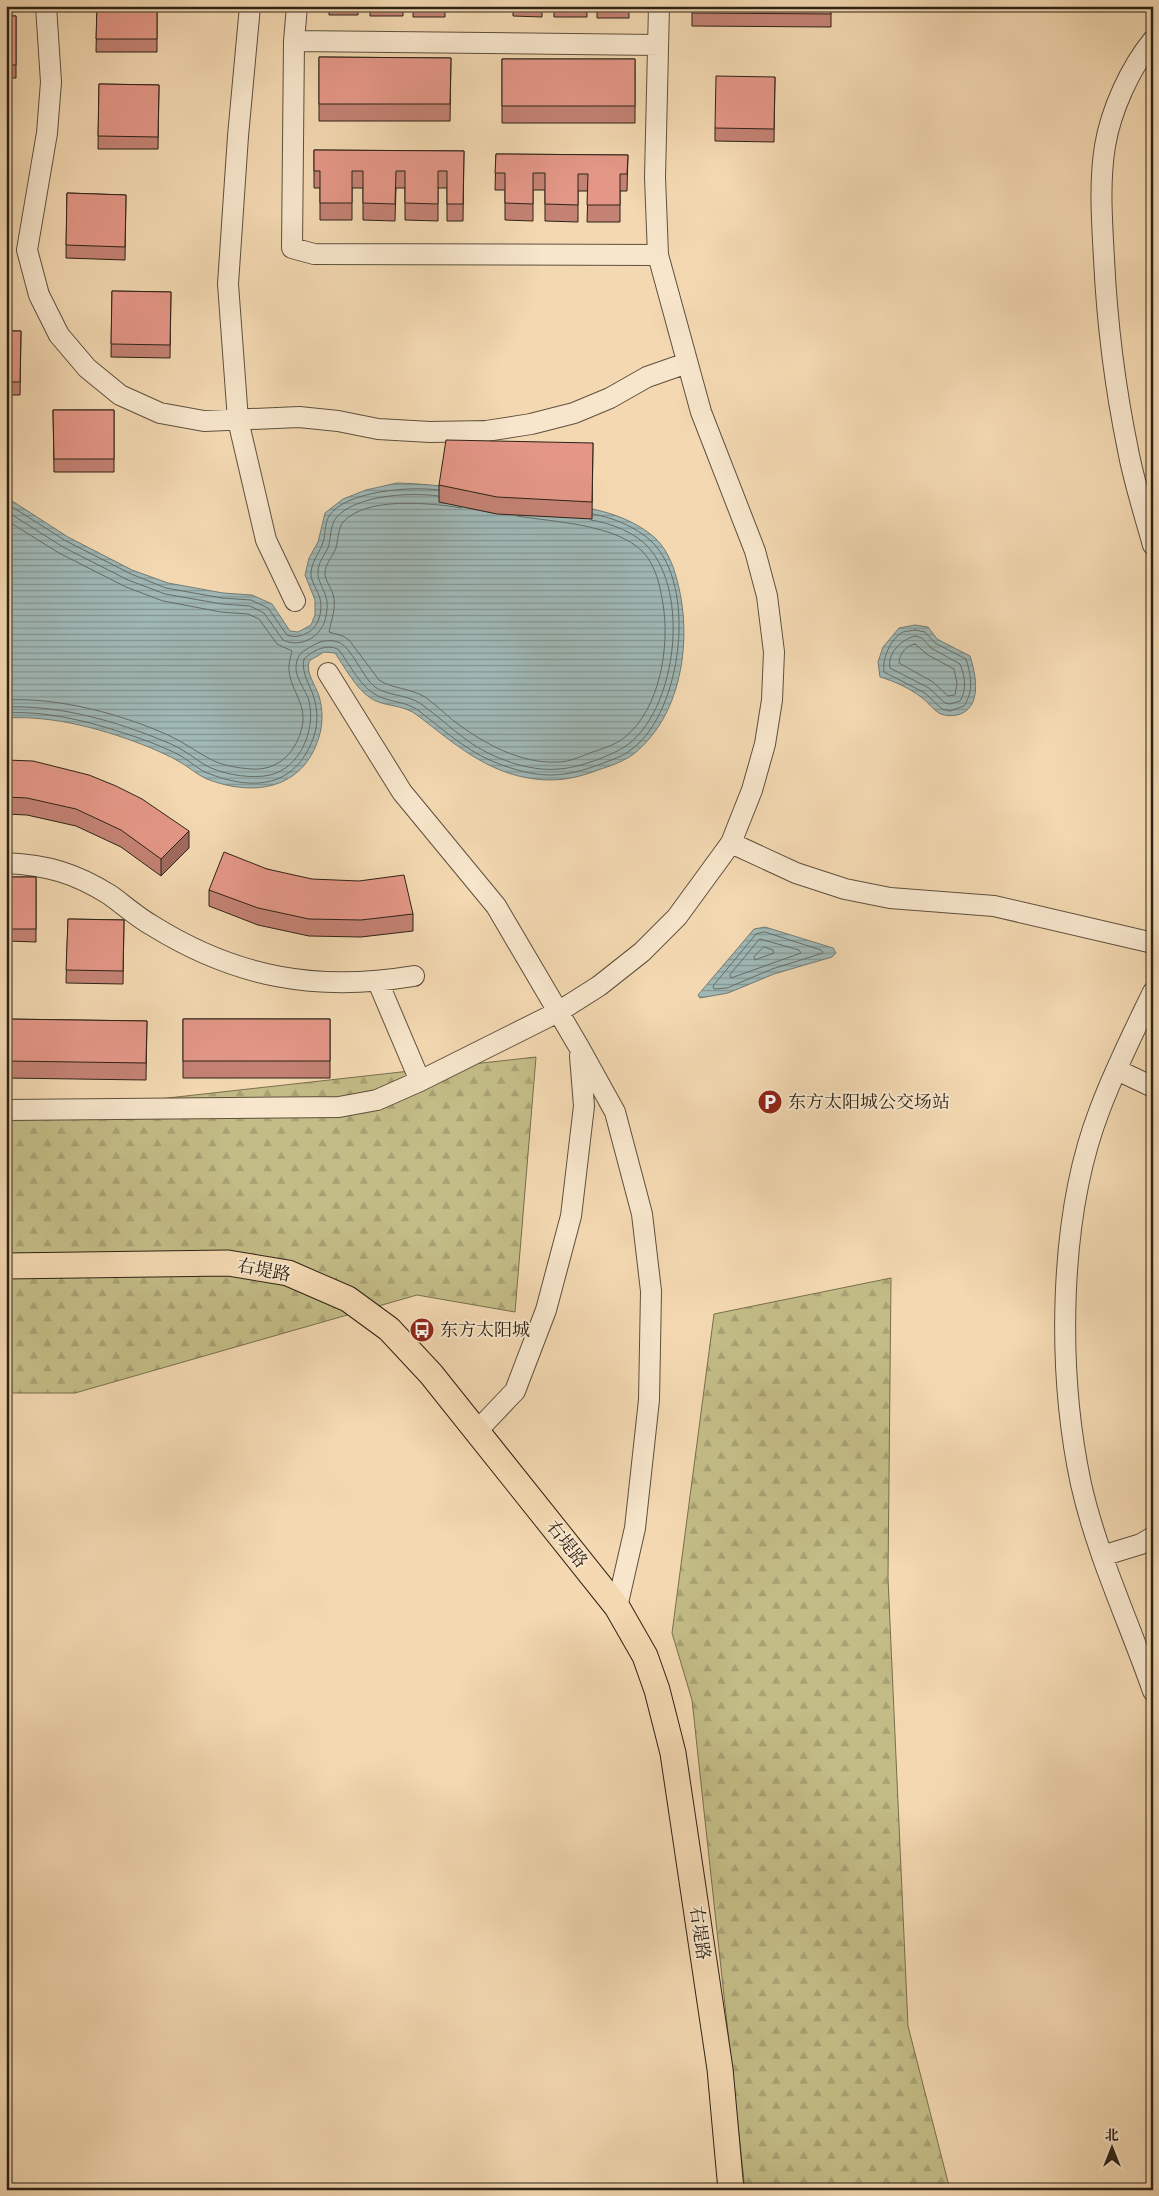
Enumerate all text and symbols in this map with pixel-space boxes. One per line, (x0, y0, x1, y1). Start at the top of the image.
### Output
parking icon: 东方太阳城公交场站 (757, 1089, 783, 1115)
place label: 东方太阳城公交场站 (788, 1092, 950, 1114)
street label: 右堤路 (235, 1255, 292, 1287)
bus stop icon: 东方太阳城 (409, 1317, 435, 1343)
place label: 东方太阳城 (440, 1320, 530, 1342)
street label: 右堤路 (541, 1517, 592, 1573)
street label: 右堤路 (684, 1905, 714, 1961)
north arrow (1086, 2124, 1136, 2174)
text: 北 (1105, 2127, 1119, 2145)

